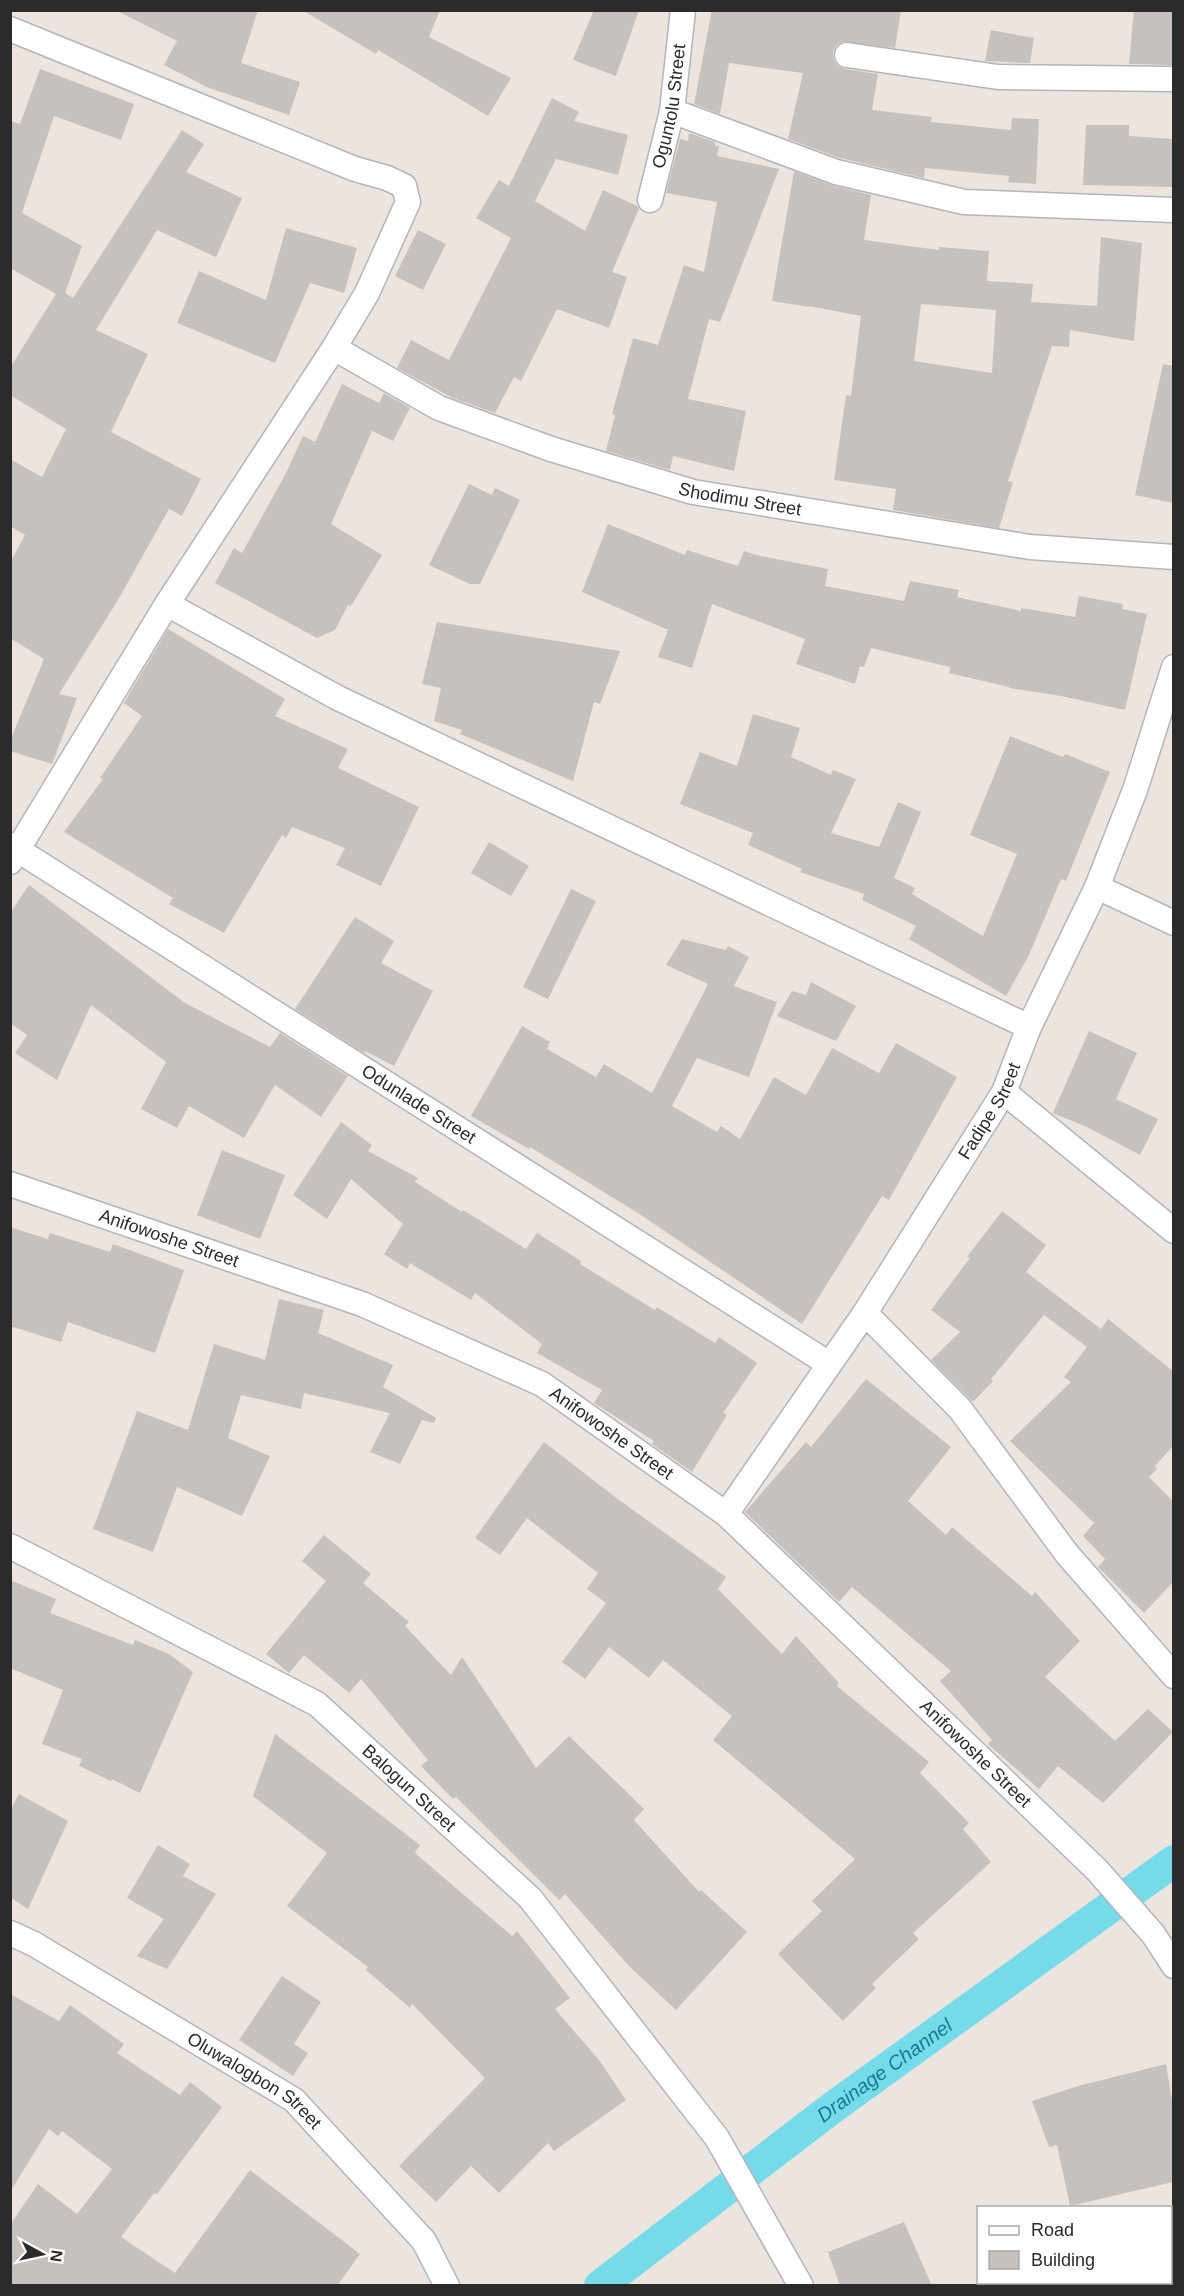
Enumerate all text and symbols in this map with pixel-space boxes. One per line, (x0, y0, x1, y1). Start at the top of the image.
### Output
street label: Oguntolu Street (648, 43, 689, 170)
street label: Shodimu Street (676, 478, 803, 520)
street label: Fadipe Street (954, 1060, 1024, 1163)
street label: Odunlade Street (358, 1061, 480, 1148)
street label: Anifowoshe Street (97, 1205, 241, 1271)
street label: Anifowoshe Street (546, 1383, 677, 1483)
street label: Anifowoshe Street (916, 1696, 1035, 1811)
street label: Balogun Street (358, 1740, 460, 1836)
water label: Drainage Channel (813, 2014, 957, 2127)
street label: Oluwalogbon Street (184, 2028, 325, 2133)
legend (977, 2206, 1172, 2284)
text: Road (1031, 2220, 1074, 2240)
north arrow (12, 2224, 72, 2284)
text: N (47, 2249, 66, 2263)
text: Building (1031, 2250, 1095, 2270)

